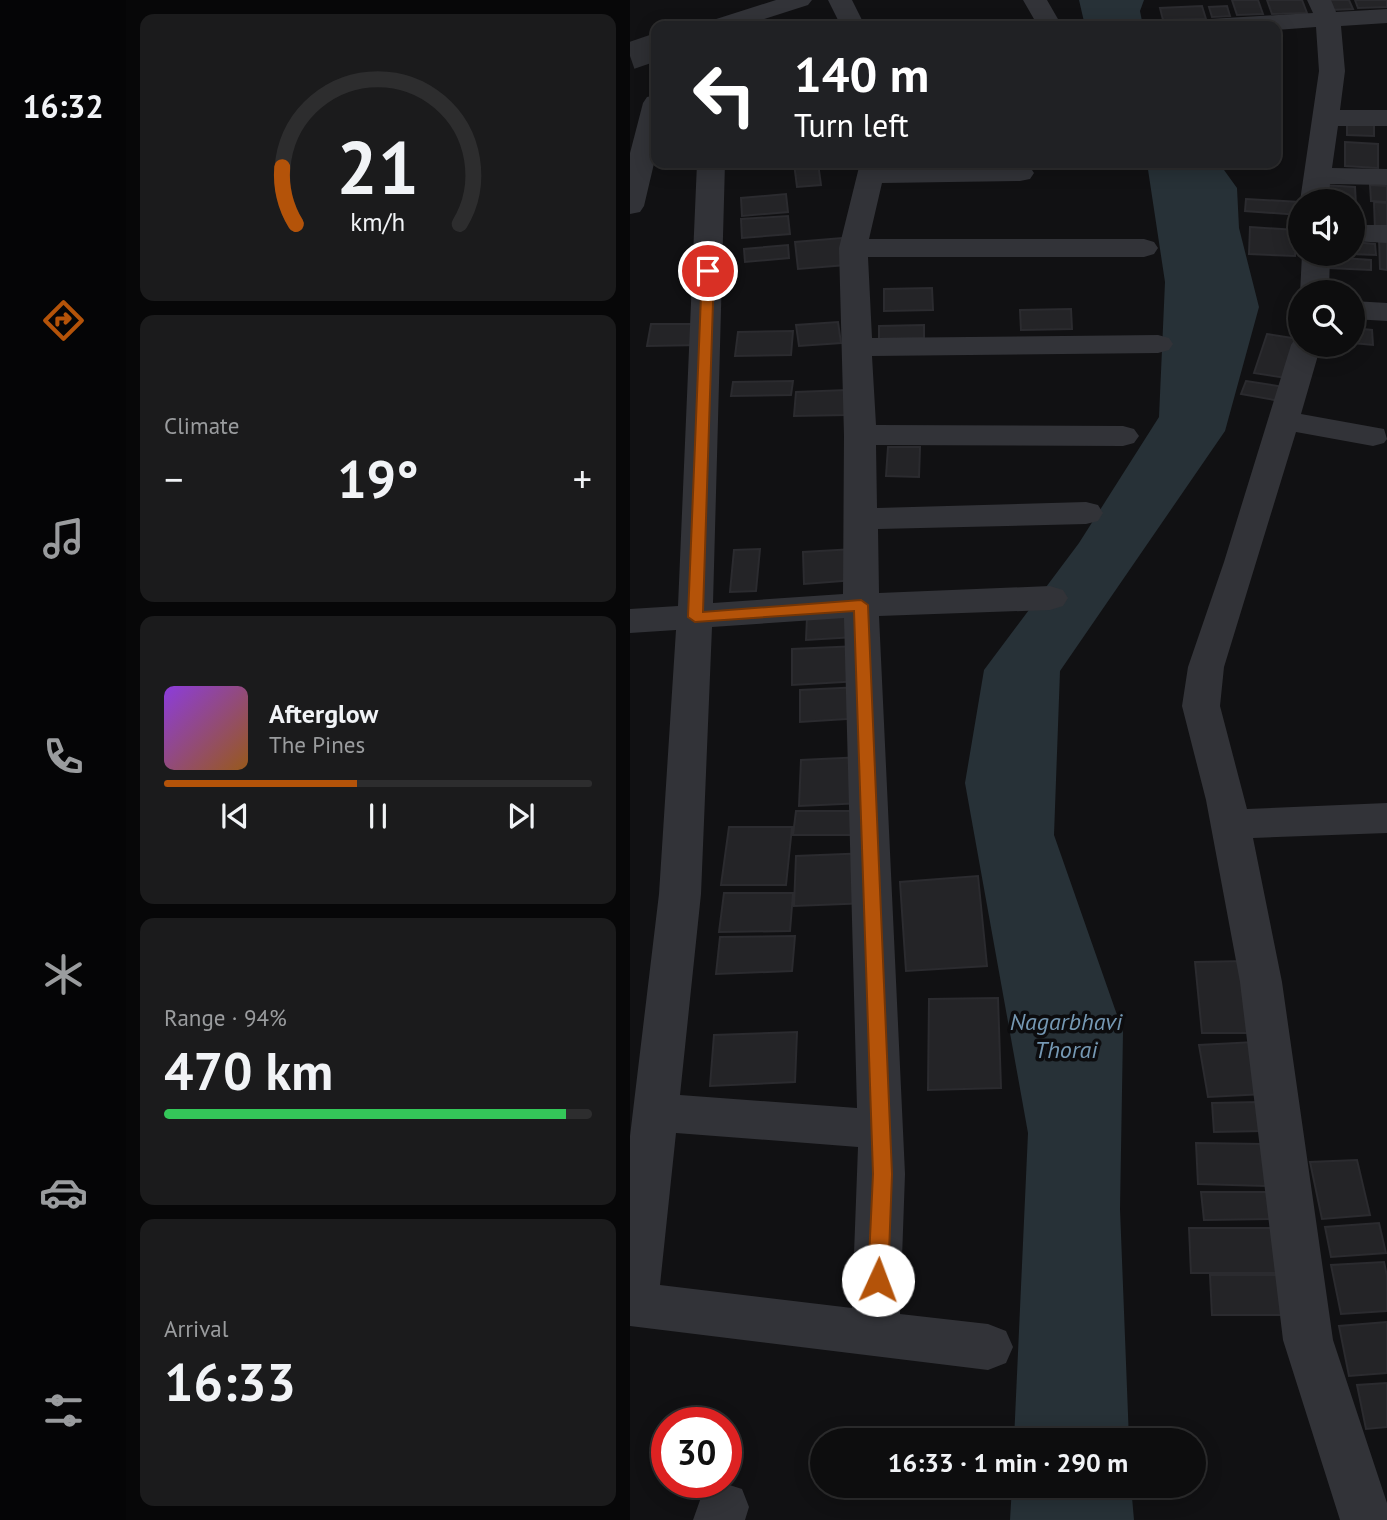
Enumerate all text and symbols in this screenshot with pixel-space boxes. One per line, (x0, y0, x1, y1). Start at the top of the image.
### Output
text: 140 m (794, 42, 929, 106)
icon: left (679, 49, 770, 140)
text: 16:32 (22, 85, 104, 127)
text: Turn left (794, 104, 909, 146)
text: 21 (337, 120, 419, 214)
map controls (1288, 189, 1365, 357)
button: sound (1288, 189, 1365, 266)
text: km/h (351, 205, 405, 237)
pin (678, 241, 738, 301)
icon: arrive (689, 252, 727, 290)
button: search (1288, 280, 1365, 357)
icon: directions (39, 296, 88, 345)
text: Climate (164, 411, 239, 440)
text: 19° (337, 445, 419, 512)
text: − (164, 454, 183, 503)
text: + (573, 454, 592, 503)
icon: music (39, 514, 88, 563)
text: Afterglow (269, 697, 378, 730)
text: The Pines (269, 730, 365, 759)
icon: phone (39, 732, 88, 781)
icon: previous (216, 797, 254, 835)
icon: pause (359, 797, 397, 835)
icon: next (502, 797, 540, 835)
icon: climate (39, 950, 88, 999)
text: Range · 94% (164, 1003, 287, 1032)
water label: Nagarbhavi Thorai (1010, 1006, 1123, 1065)
text: 470 km (164, 1037, 333, 1104)
icon: car (39, 1168, 88, 1217)
position arrow (841, 1243, 915, 1317)
text: Arrival (164, 1314, 228, 1343)
text: 16:33 (164, 1348, 296, 1415)
icon: filters (39, 1386, 88, 1435)
speed limit sign: 30 (651, 1407, 742, 1498)
text: 16:33 · 1 min · 290 m (888, 1446, 1128, 1479)

